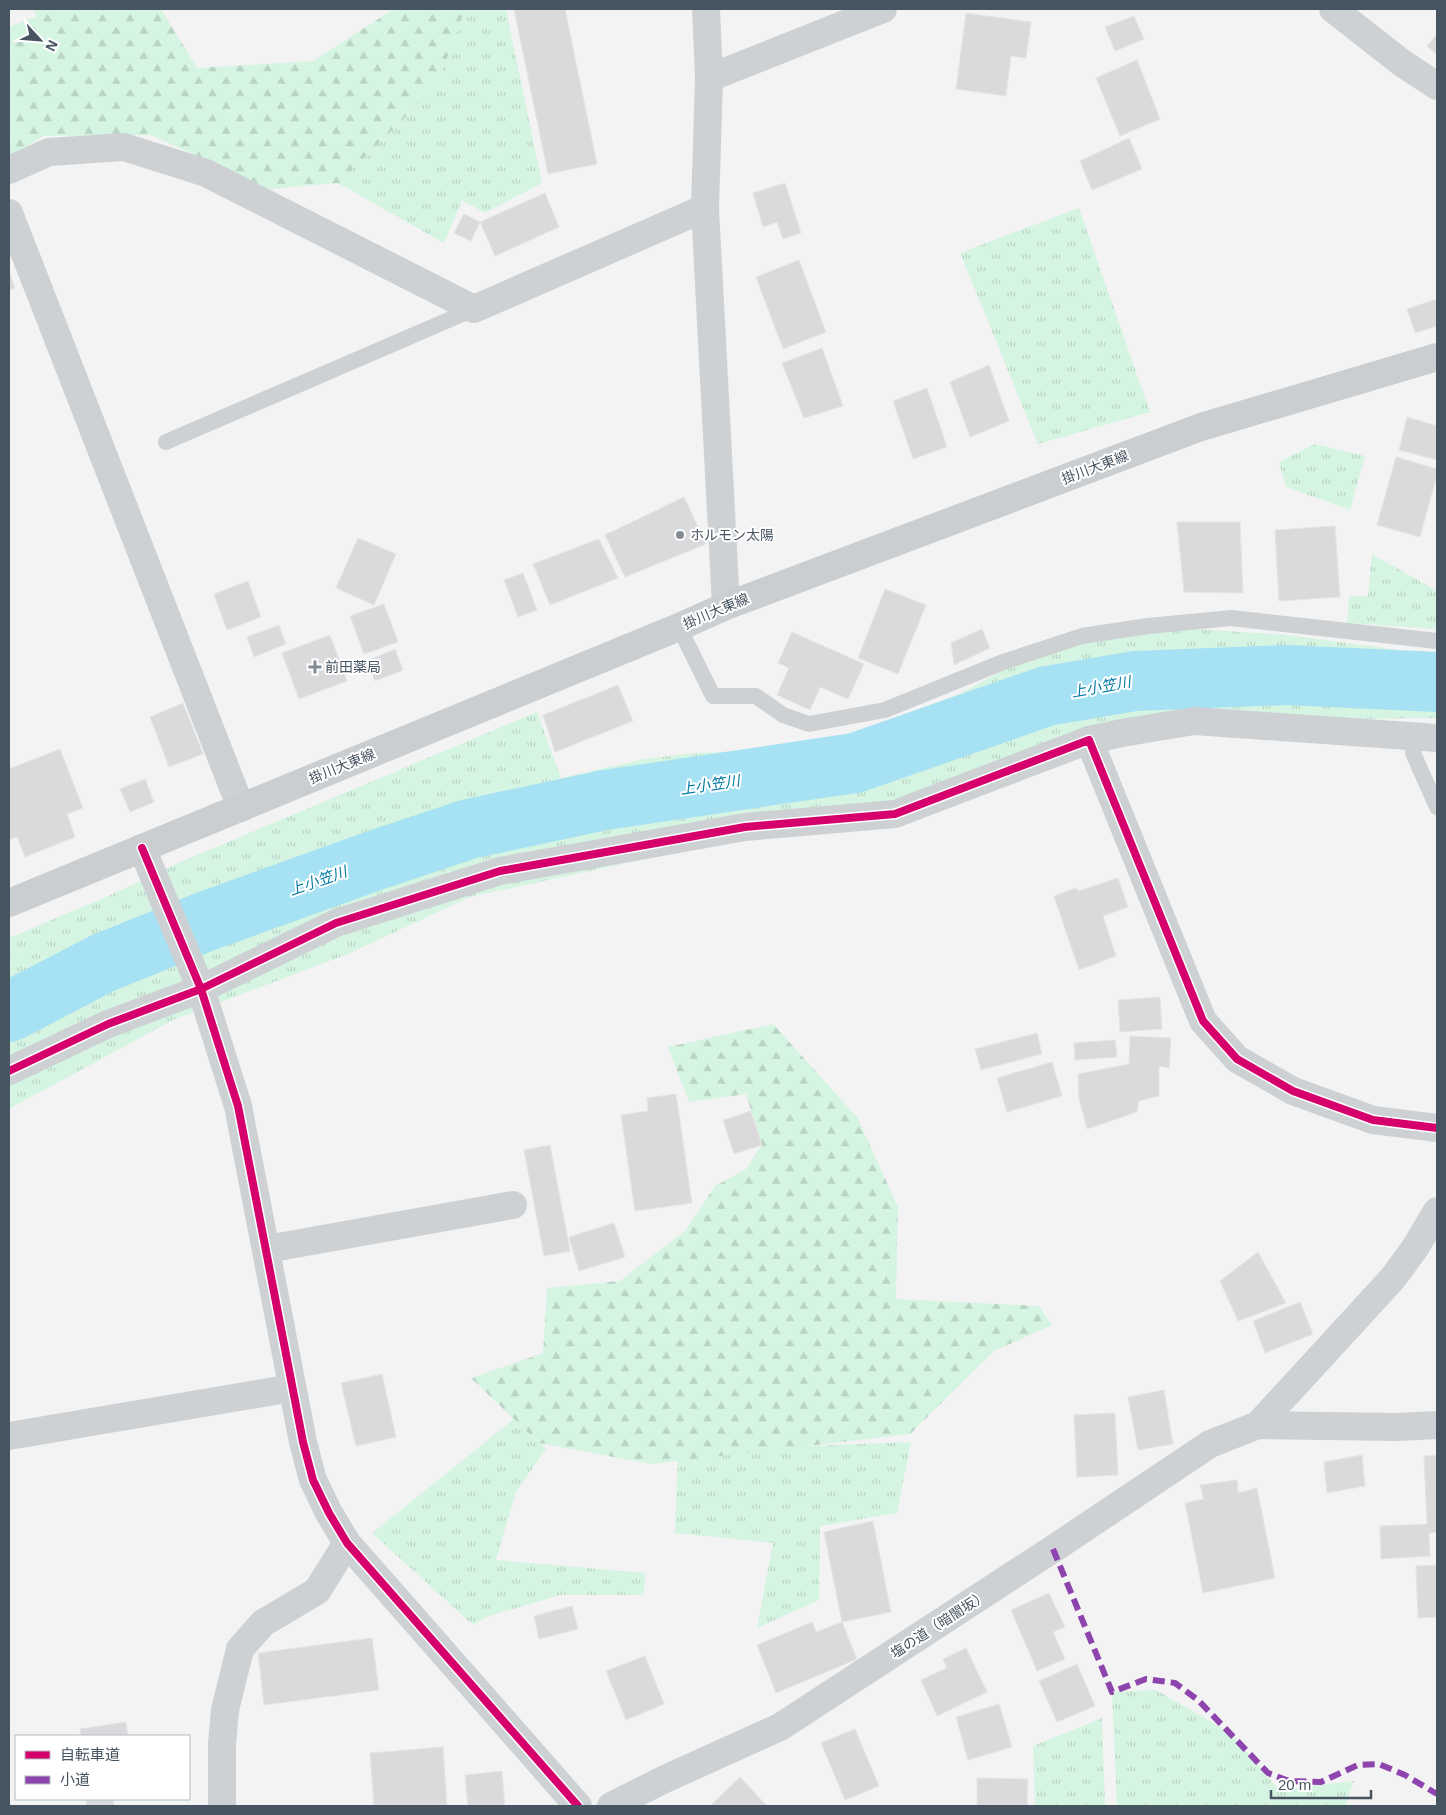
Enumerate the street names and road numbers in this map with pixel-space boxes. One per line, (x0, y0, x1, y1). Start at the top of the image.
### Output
street label: 掛川大東線 (1059, 447, 1131, 487)
street label: 掛川大東線 (681, 590, 751, 632)
street label: 掛川大東線 (307, 745, 377, 787)
street label: 塩の道（暗闇坂） (888, 1587, 990, 1661)

